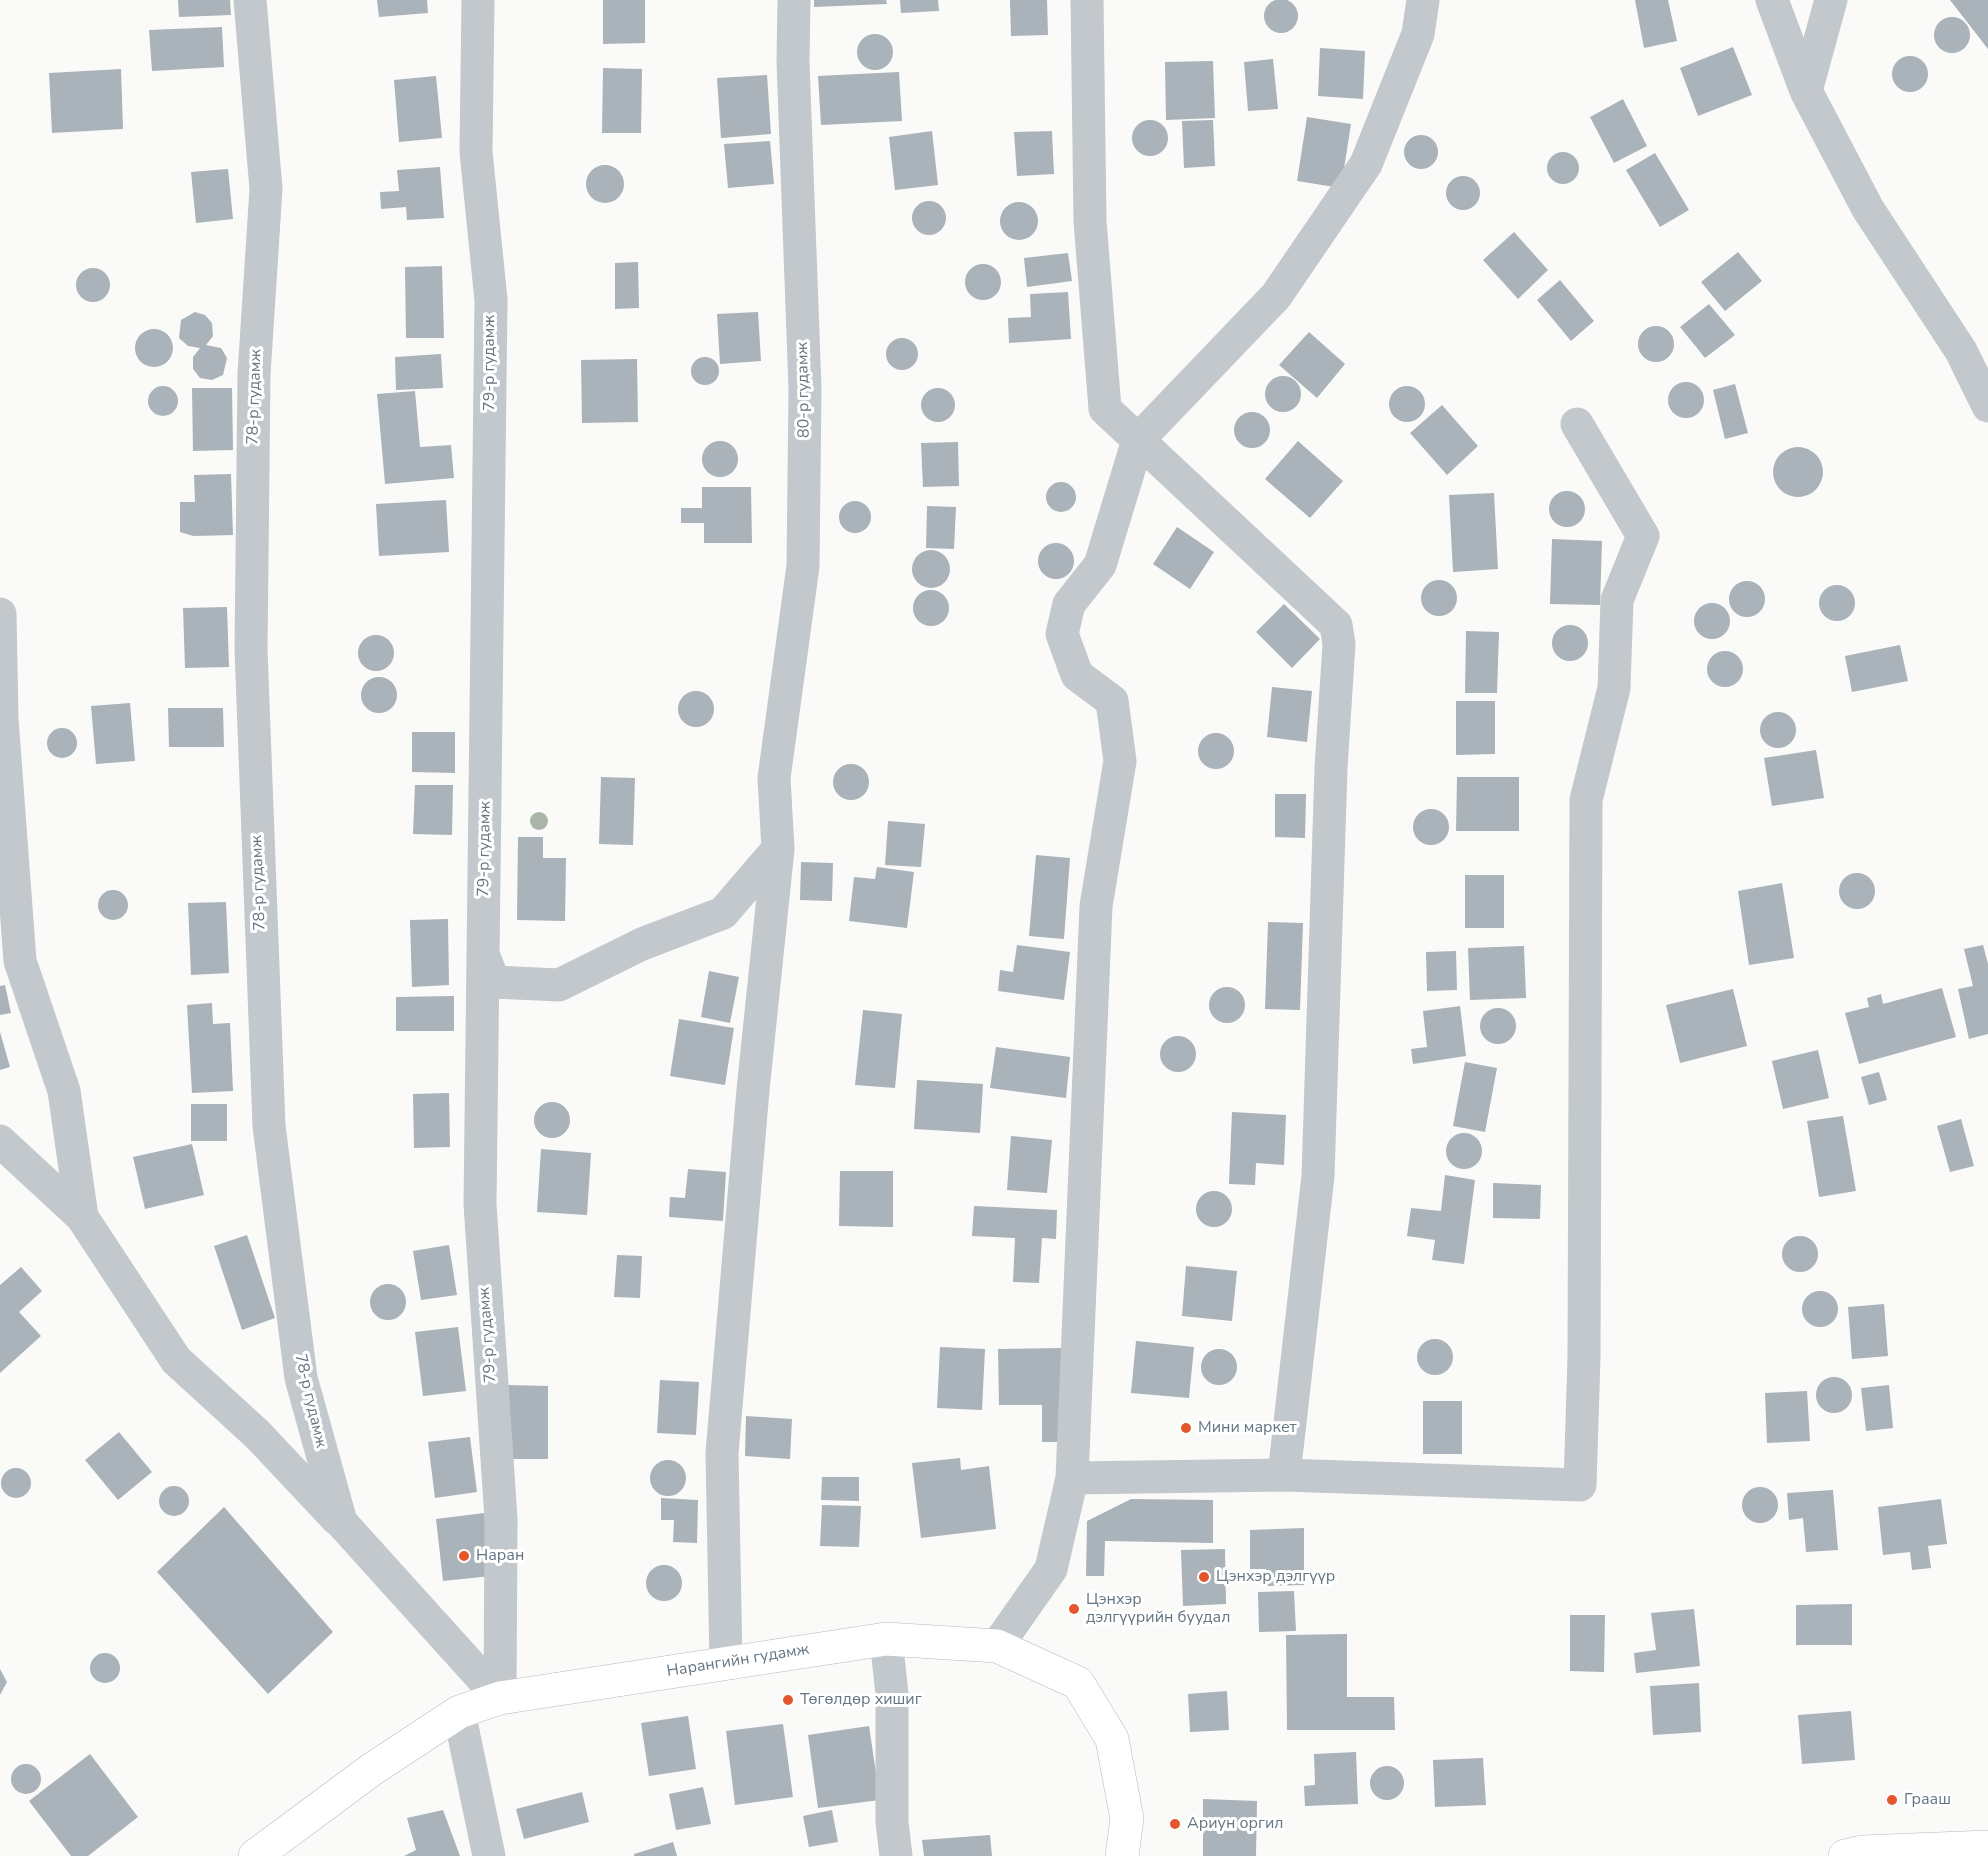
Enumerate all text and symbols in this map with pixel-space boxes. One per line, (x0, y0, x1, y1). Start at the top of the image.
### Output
street label: 79-р гудамж (480, 315, 500, 411)
street label: 80-р гудамж (794, 342, 814, 438)
street label: 78-р гудамж (244, 349, 266, 445)
street label: 79-р гудамж (475, 801, 495, 897)
street label: 78-р гудамж (248, 835, 270, 931)
street label: 79-р гудамж (475, 1286, 501, 1384)
street label: 78-р гудамж (290, 1352, 330, 1450)
place label: Мини маркет (1198, 1418, 1297, 1438)
marker: Мини маркет (1179, 1421, 1193, 1435)
place label: Наран (476, 1546, 524, 1566)
marker: Наран (457, 1549, 471, 1563)
place label: Цэнхэр дэлгүүр (1216, 1567, 1335, 1587)
marker: Цэнхэр дэлгүүр (1197, 1570, 1211, 1584)
place label: Цэнхэр дэлгүүрийн буудал (1086, 1590, 1230, 1628)
marker: Цэнхэр дэлгүүрийн буудал (1067, 1602, 1081, 1616)
street label: Нарангийн гудамж (665, 1640, 811, 1682)
place label: Төгөлдөр хишиг (800, 1690, 922, 1710)
marker: Төгөлдөр хишиг (781, 1693, 795, 1707)
place label: Грааш (1904, 1790, 1951, 1810)
marker: Грааш (1885, 1793, 1899, 1807)
place label: Ариун оргил (1187, 1814, 1283, 1834)
marker: Ариун оргил (1168, 1817, 1182, 1831)

